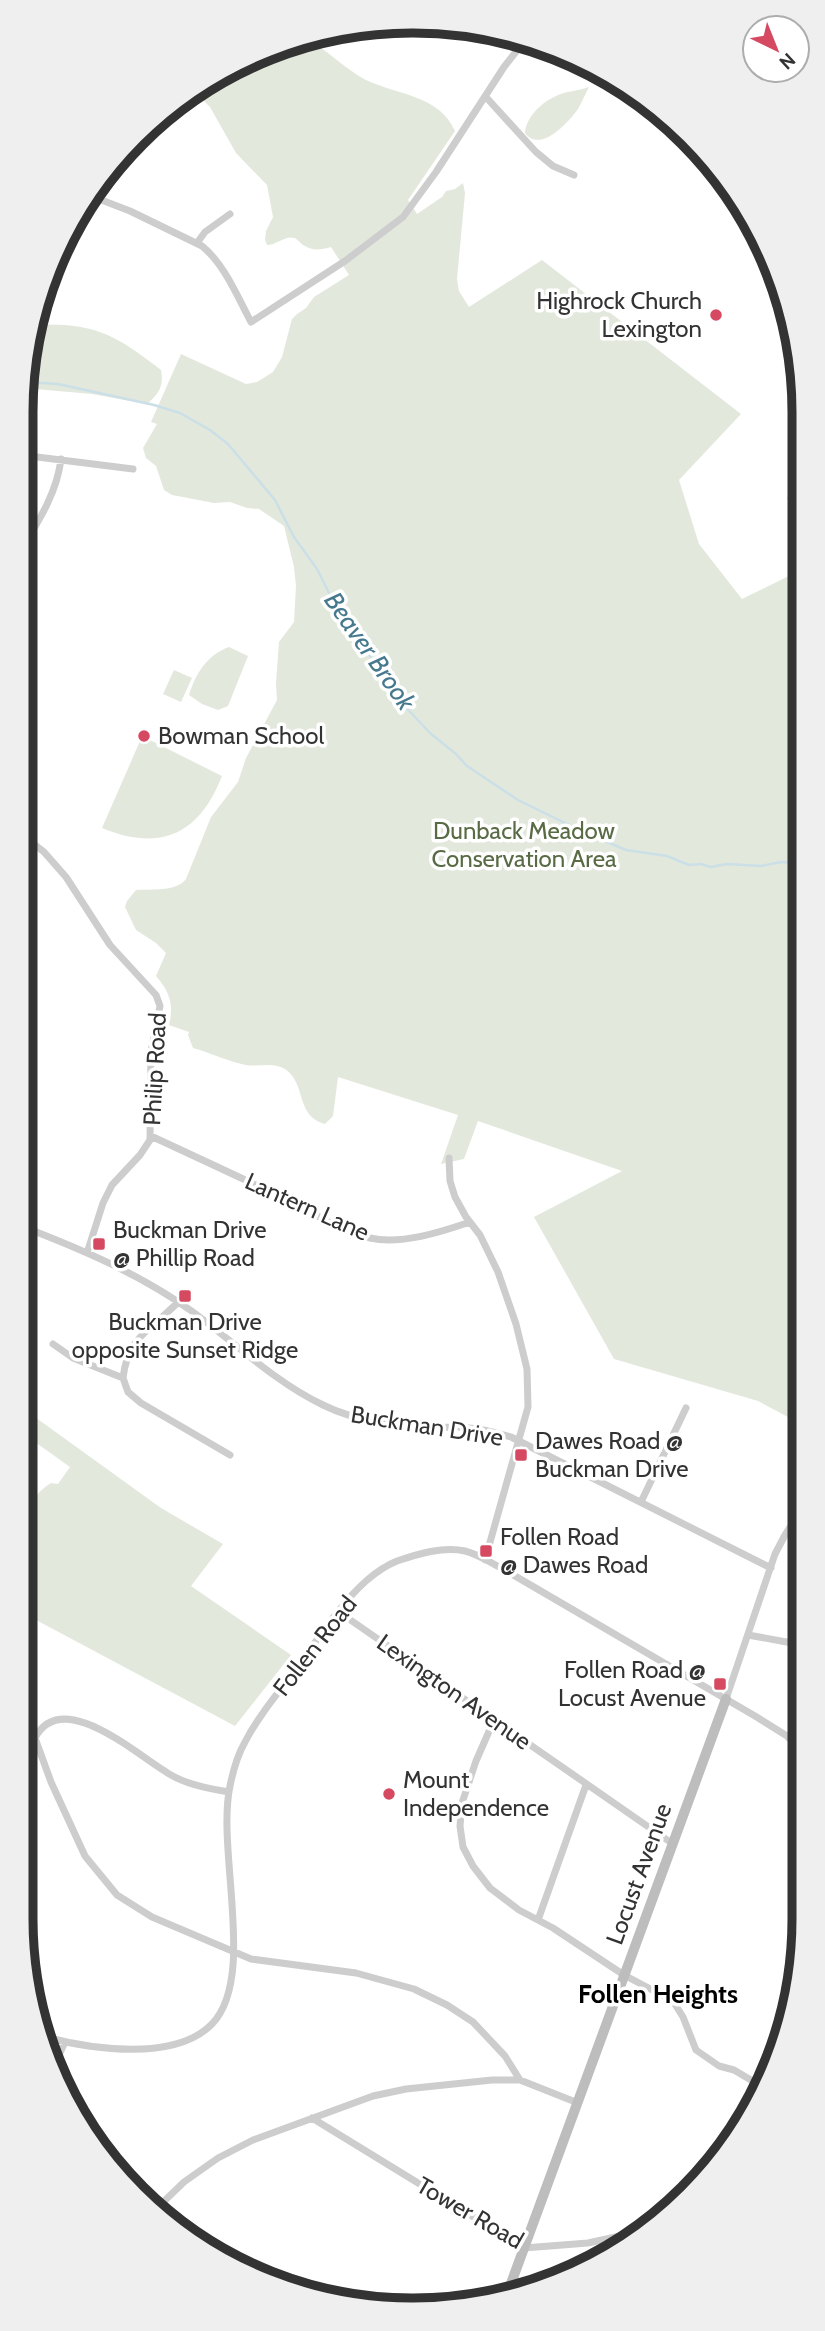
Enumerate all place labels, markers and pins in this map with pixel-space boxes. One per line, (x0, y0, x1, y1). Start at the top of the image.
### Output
place label: Highrock Church Lexington (536, 286, 702, 343)
marker: Highrock Church Lexington (708, 307, 724, 323)
place label: Bowman School (158, 721, 325, 750)
marker: Bowman School (136, 728, 152, 744)
place label: Buckman Drive @ Phillip Road (113, 1215, 267, 1272)
marker: Buckman Drive @ Phillip Road (91, 1236, 107, 1252)
marker: Buckman Drive opposite Sunset Ridge (177, 1288, 193, 1304)
place label: Buckman Drive opposite Sunset Ridge (72, 1307, 298, 1364)
place label: Dawes Road @ Buckman Drive (535, 1426, 689, 1483)
marker: Dawes Road @ Buckman Drive (513, 1447, 529, 1463)
place label: Follen Road @ Dawes Road (500, 1522, 648, 1579)
marker: Follen Road @ Dawes Road (478, 1543, 494, 1559)
place label: Follen Road @ Locust Avenue (558, 1655, 706, 1712)
marker: Follen Road @ Locust Avenue (712, 1676, 728, 1692)
place label: Mount Independence (403, 1765, 549, 1822)
marker: Mount Independence (381, 1786, 397, 1802)

